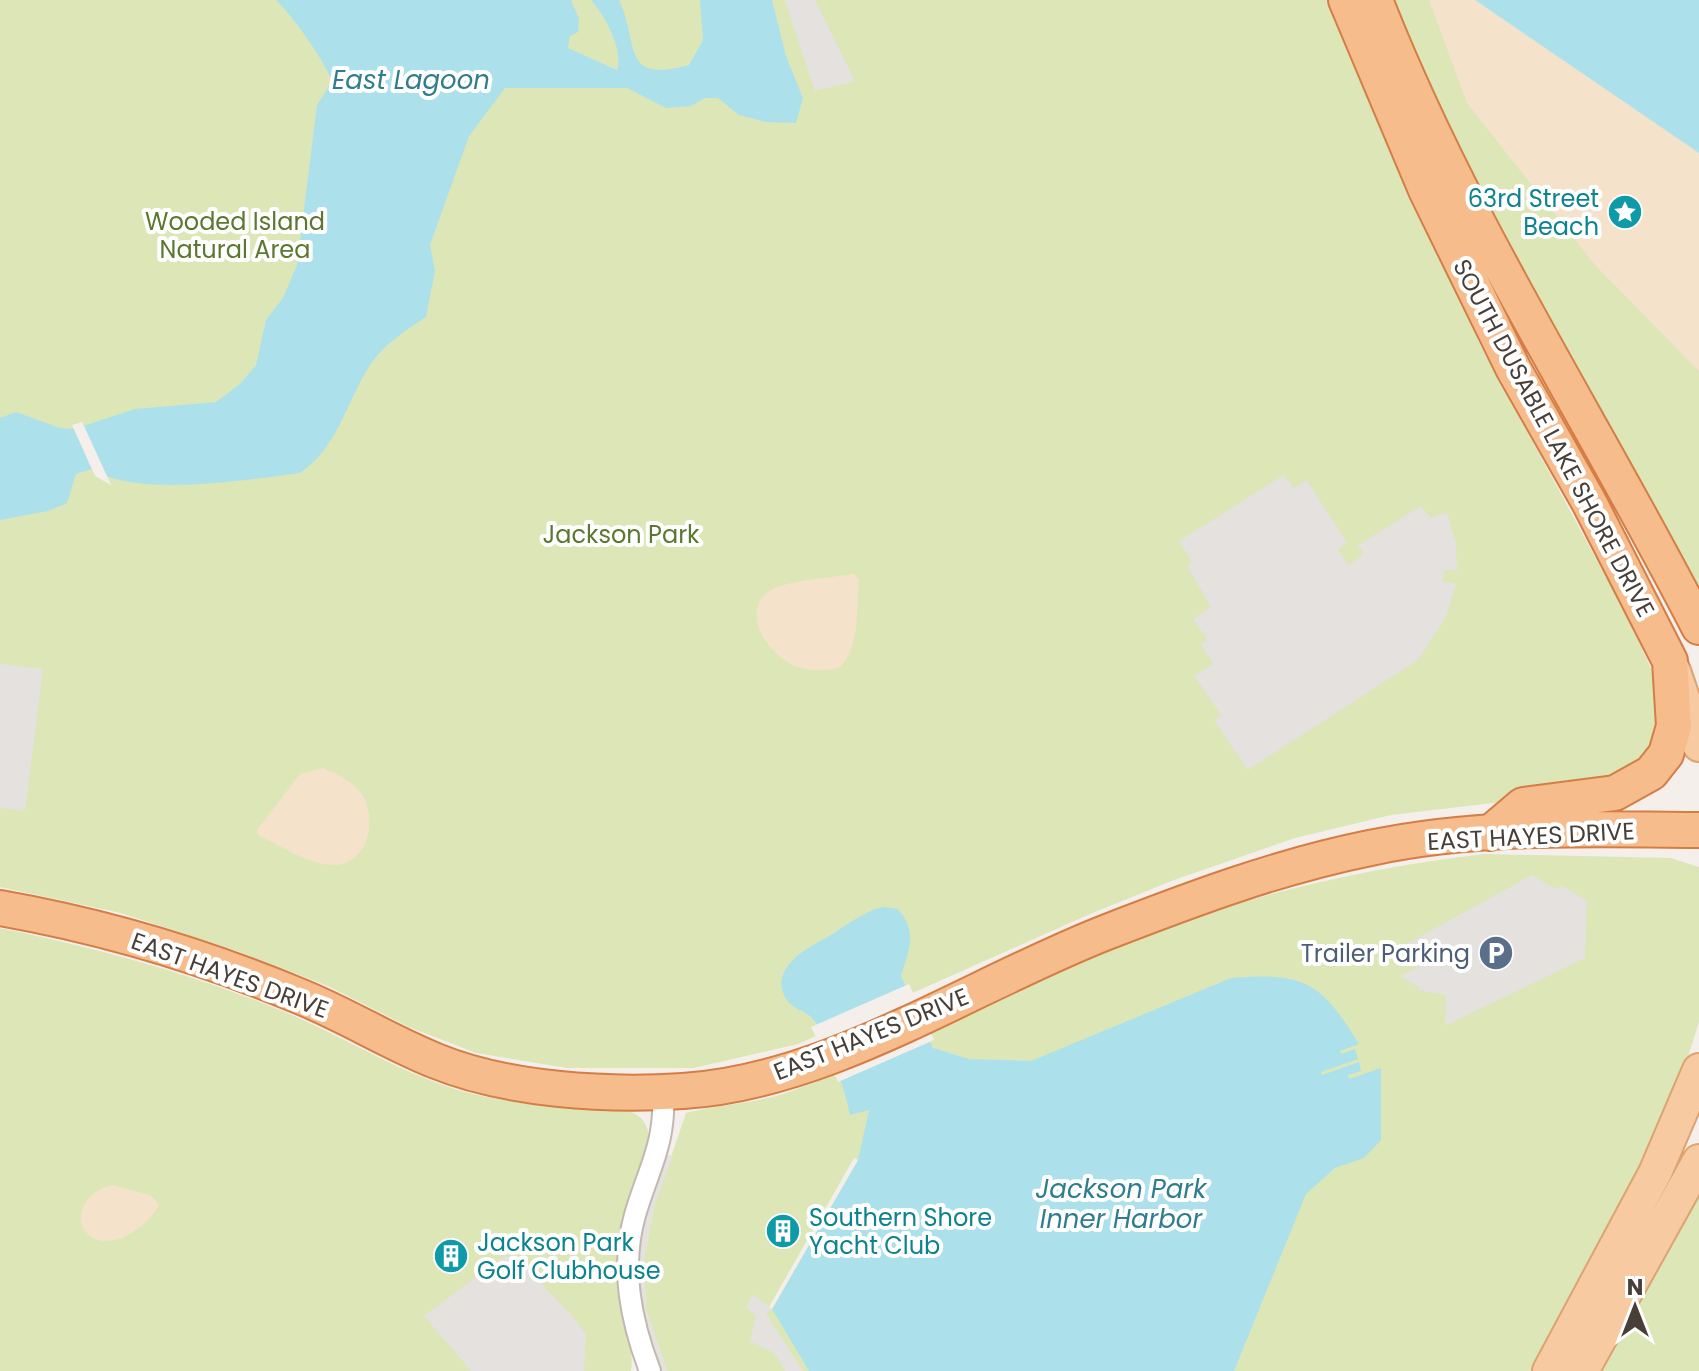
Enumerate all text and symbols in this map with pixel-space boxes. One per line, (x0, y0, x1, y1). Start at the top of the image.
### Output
water label: East Lagoon (332, 62, 490, 98)
place label: 63rd Street Beach (1468, 182, 1599, 243)
place icon: 63rd Street Beach (1606, 193, 1644, 231)
park label: Wooded Island Natural Area (145, 205, 325, 266)
street label: SOUTH DUSABLE LAKE SHORE DRIVE (1445, 253, 1663, 623)
park label: Jackson Park (543, 518, 700, 551)
street label: EAST HAYES DRIVE (1426, 814, 1636, 858)
street label: EAST HAYES DRIVE (127, 924, 333, 1026)
parking icon: Trailer Parking (1477, 934, 1515, 972)
place label: Trailer Parking (1301, 937, 1470, 970)
street label: EAST HAYES DRIVE (769, 980, 973, 1088)
water label: Jackson Park Inner Harbor (1036, 1171, 1208, 1237)
place label: Southern Shore Yacht Club (809, 1201, 992, 1262)
building icon: Southern Shore Yacht Club (764, 1212, 802, 1250)
place label: Jackson Park Golf Clubhouse (477, 1226, 661, 1287)
building icon: Jackson Park Golf Clubhouse (432, 1237, 470, 1275)
north arrow (1595, 1267, 1675, 1347)
text: N (1627, 1272, 1643, 1303)

